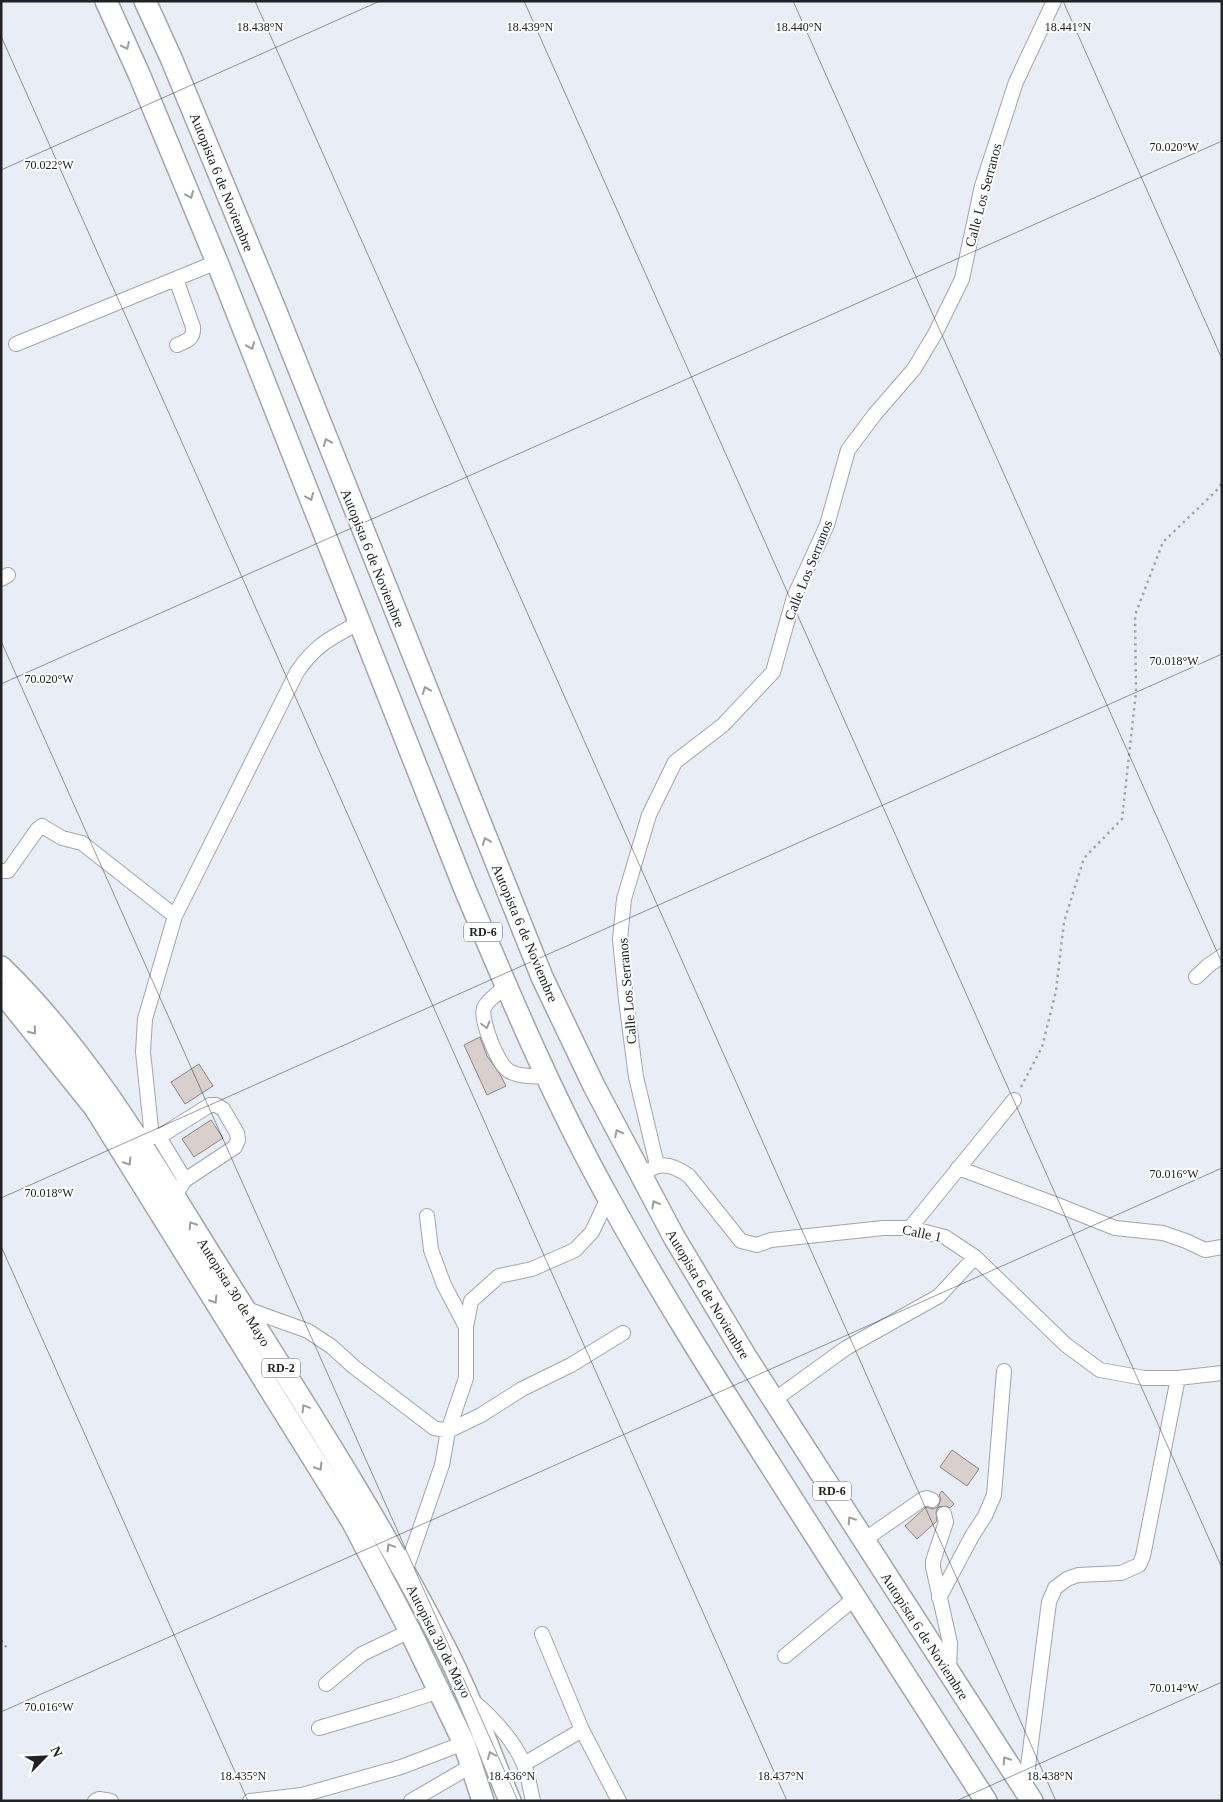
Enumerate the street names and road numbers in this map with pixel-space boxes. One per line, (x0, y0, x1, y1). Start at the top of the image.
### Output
street label: Autopista 6 de Noviembre (187, 111, 256, 254)
street label: Calle Los Serranos (962, 142, 1005, 249)
street label: Autopista 6 de Noviembre (338, 487, 407, 630)
street label: Calle Los Serranos (782, 518, 835, 622)
street label: Autopista 6 de Noviembre (489, 862, 560, 1004)
road number: RD-6 (464, 922, 502, 942)
street label: Calle Los Serranos (615, 937, 640, 1045)
street label: Calle 1 (901, 1222, 943, 1245)
street label: Autopista 6 de Noviembre (663, 1227, 752, 1362)
street label: Autopista 30 de Mayo (194, 1235, 273, 1349)
road number: RD-2 (262, 1359, 300, 1378)
road number: RD-6 (813, 1482, 851, 1500)
street label: Autopista 6 de Noviembre (878, 1570, 971, 1702)
street label: Autopista 30 de Mayo (404, 1582, 474, 1700)

